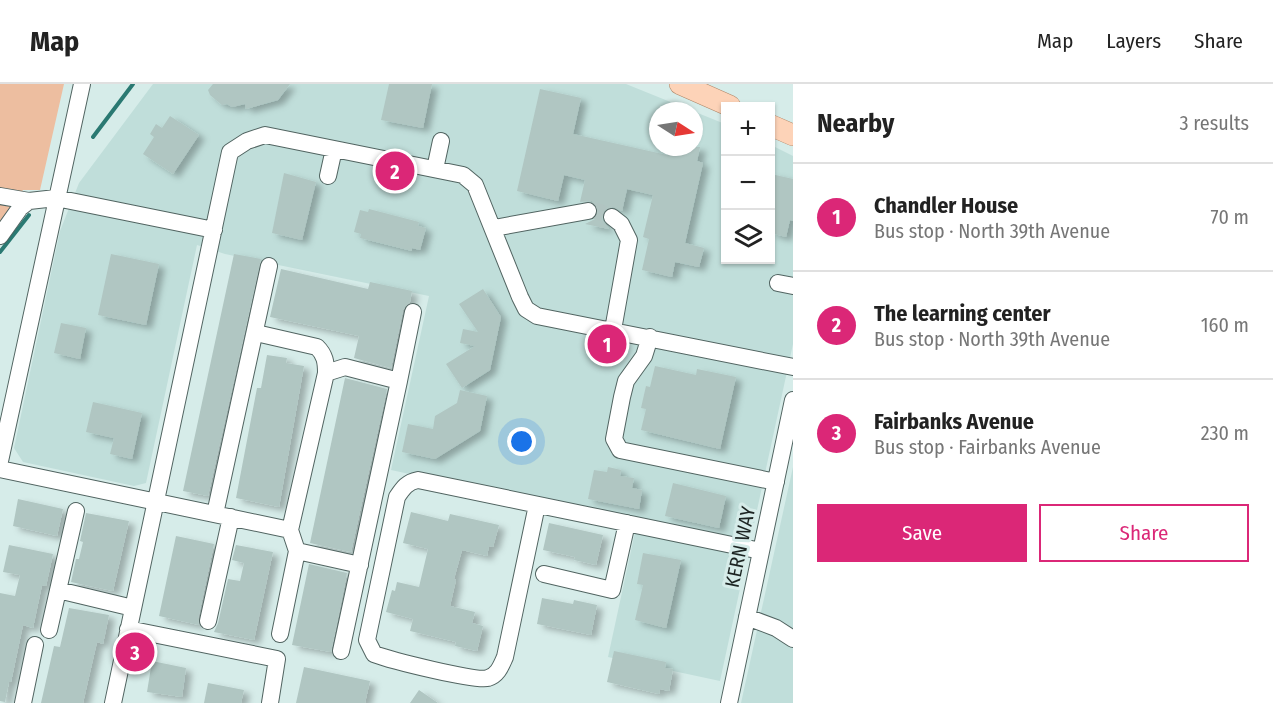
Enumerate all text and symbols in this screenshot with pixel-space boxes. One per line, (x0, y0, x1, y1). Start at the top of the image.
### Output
text: Map (30, 25, 79, 58)
text: Map (1037, 28, 1073, 54)
text: Layers (1106, 28, 1161, 54)
text: Share (1194, 28, 1243, 54)
north arrow (649, 102, 703, 156)
map controls (721, 102, 775, 264)
button: + (721, 102, 775, 156)
text: Nearby (817, 108, 894, 139)
text: 3 results (1180, 111, 1249, 135)
pin: 2 (376, 148, 414, 194)
button: − (721, 156, 775, 210)
text: Chandler House (874, 192, 1018, 219)
text: 1 (832, 205, 841, 229)
text: 70 m (1211, 205, 1249, 229)
button: layers (721, 210, 775, 264)
text: Bus stop · North 39th Avenue (874, 219, 1110, 243)
text: The learning center (874, 300, 1051, 327)
text: 2 (832, 313, 841, 337)
text: 160 m (1201, 313, 1249, 337)
pin: 1 (588, 322, 626, 366)
text: Bus stop · North 39th Avenue (874, 327, 1110, 351)
text: Fairbanks Avenue (874, 408, 1034, 435)
text: 3 (832, 421, 841, 445)
text: 230 m (1201, 421, 1249, 445)
your location (507, 427, 536, 456)
text: Bus stop · Fairbanks Avenue (874, 435, 1101, 459)
street label: KERN WAY (720, 504, 760, 590)
button: Save (817, 504, 1027, 562)
button: Share (1039, 504, 1249, 562)
pin: 3 (116, 630, 154, 674)

